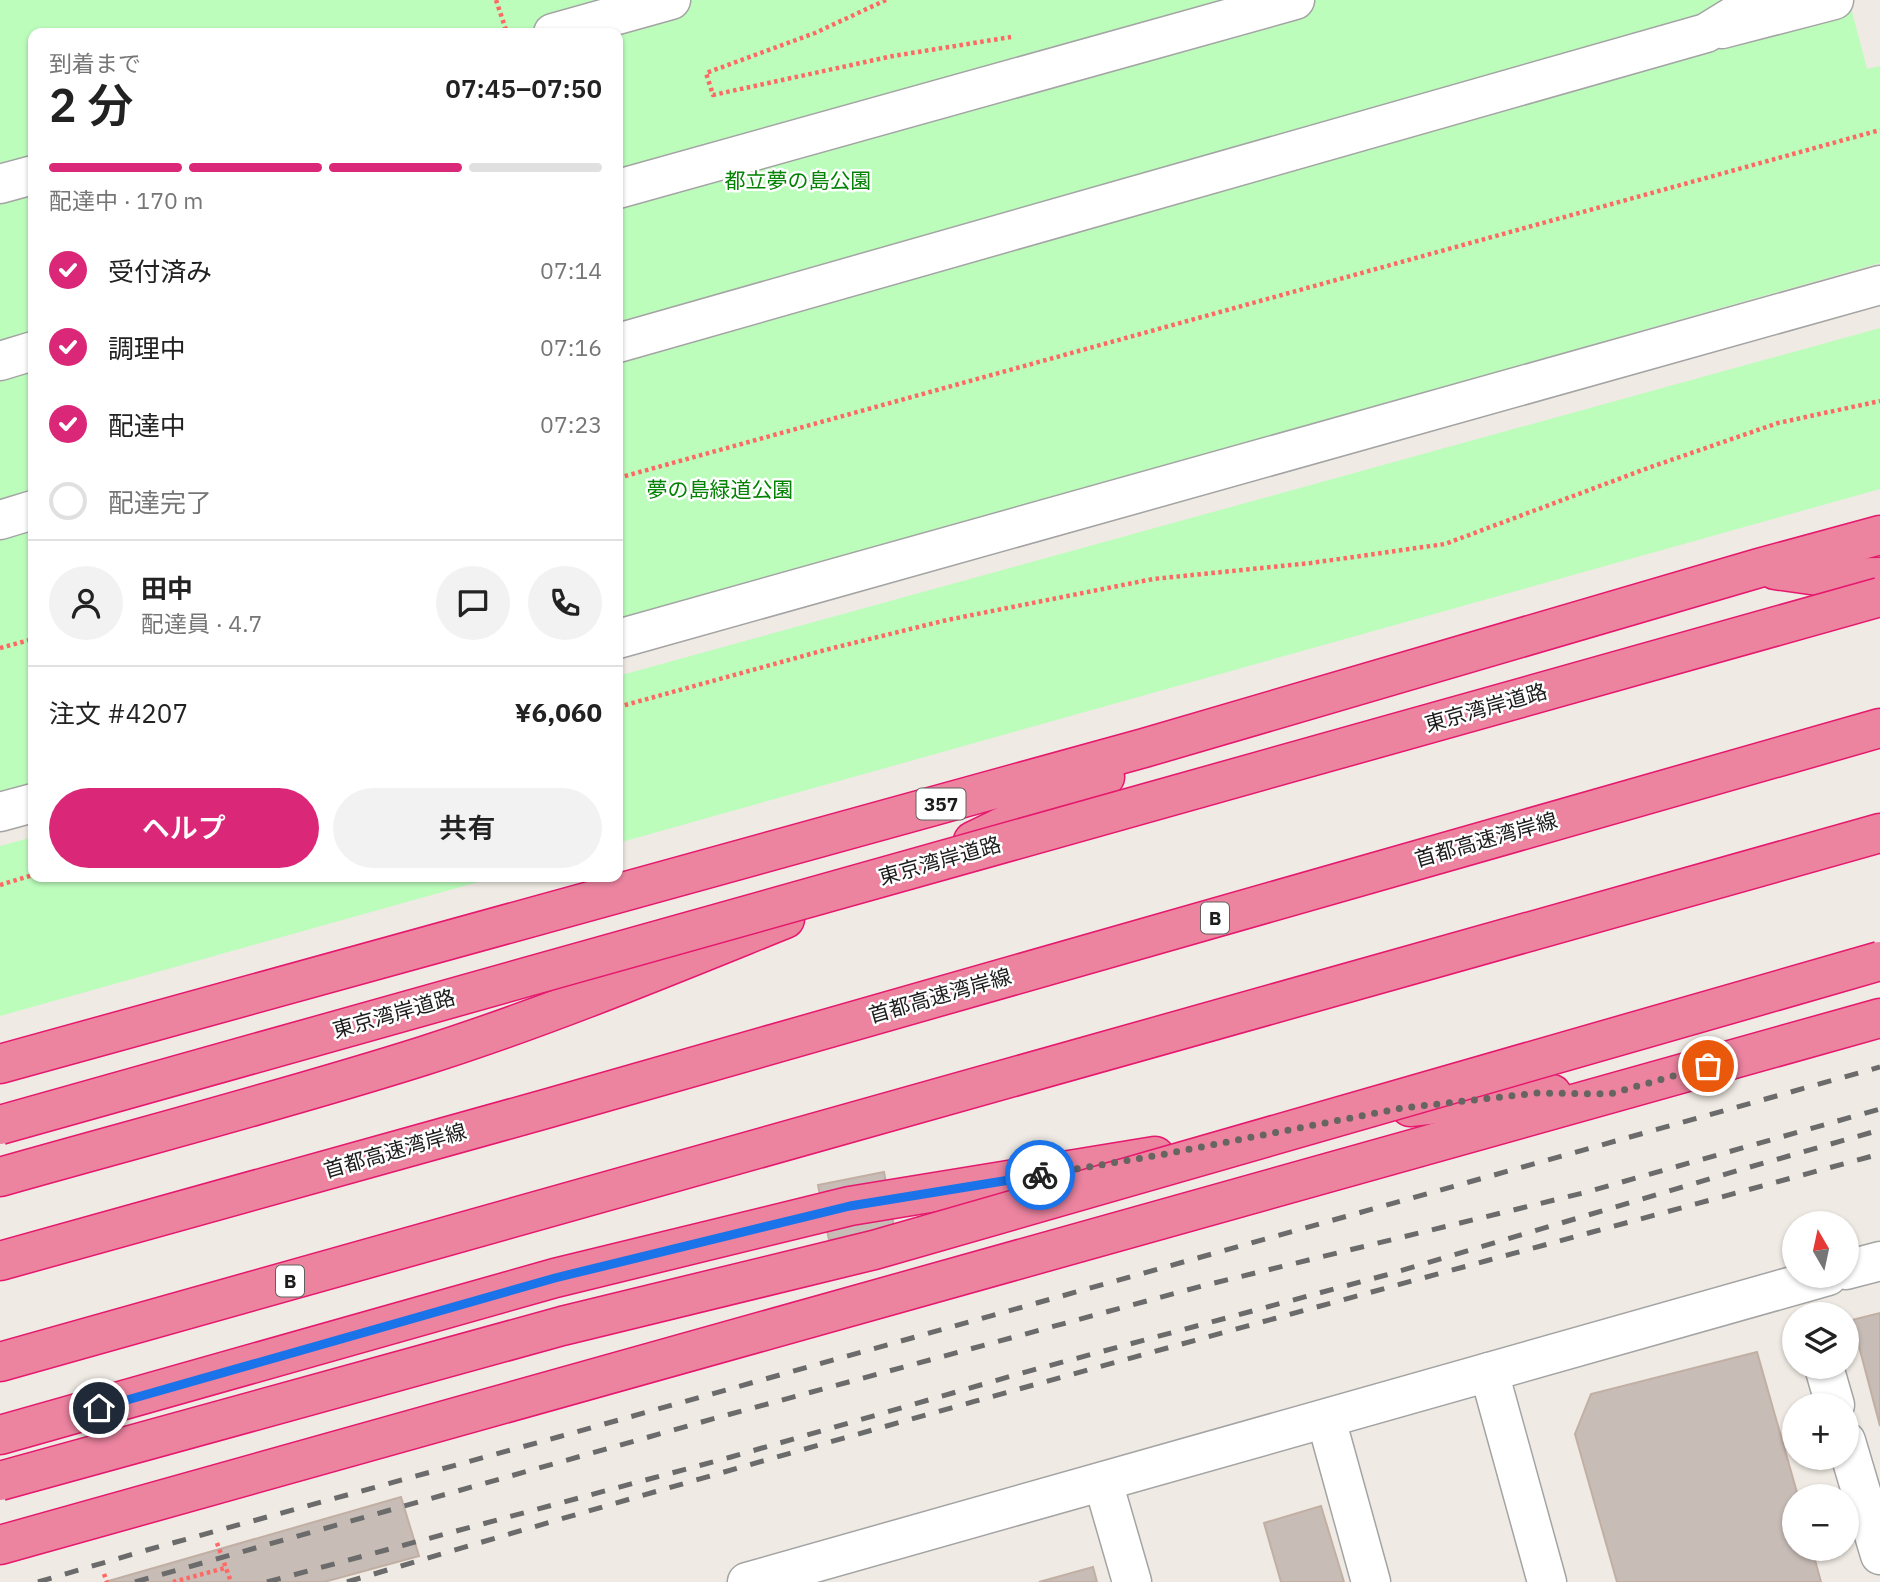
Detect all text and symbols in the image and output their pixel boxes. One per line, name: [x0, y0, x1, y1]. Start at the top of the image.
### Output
text: 到着まで: [49, 48, 141, 78]
text: 07:45–07:50: [445, 71, 602, 105]
text: 2 分: [49, 75, 133, 135]
park label: 都立夢の島公園: [725, 166, 872, 194]
text: 配達中 · 170 m: [49, 185, 203, 215]
icon: check: [49, 251, 87, 289]
text: 受付済み: [108, 254, 212, 288]
text: 07:14: [540, 255, 602, 285]
icon: check: [49, 328, 87, 366]
text: 調理中: [108, 331, 186, 365]
text: 07:16: [540, 332, 602, 362]
icon: check: [49, 405, 87, 443]
text: 配達中: [108, 408, 186, 442]
text: 07:23: [540, 409, 602, 439]
park label: 夢の島緑道公園: [647, 475, 794, 503]
text: 配達完了: [108, 485, 212, 519]
button: person: [49, 566, 123, 640]
button: chat: [436, 566, 510, 640]
button: phone: [528, 566, 602, 640]
text: 田中: [141, 571, 193, 605]
text: 配達員 · 4.7: [141, 608, 262, 638]
street label: 東京湾岸道路: [1421, 676, 1550, 738]
text: ¥6,060: [515, 695, 602, 729]
text: 注文 #4207: [49, 696, 188, 730]
button: ヘルプ: [49, 788, 319, 868]
button: 共有: [333, 788, 602, 868]
road number: 357: [916, 789, 965, 820]
street label: 首都高速湾岸線: [1411, 805, 1560, 873]
street label: 東京湾岸道路: [875, 829, 1004, 891]
road number: B: [1201, 902, 1229, 934]
street label: 首都高速湾岸線: [865, 961, 1014, 1029]
street label: 東京湾岸道路: [329, 982, 458, 1044]
pin: [1678, 1036, 1738, 1096]
icon: bag: [1689, 1047, 1727, 1085]
street label: 首都高速湾岸線: [320, 1116, 469, 1184]
courier: [1005, 1140, 1075, 1210]
icon: bike: [1021, 1156, 1059, 1194]
north arrow: [1782, 1211, 1858, 1288]
map controls: [1782, 1211, 1859, 1561]
road number: B: [276, 1266, 304, 1296]
button: layers: [1782, 1302, 1859, 1379]
pin: [69, 1378, 129, 1438]
icon: home: [80, 1389, 118, 1427]
button: +: [1782, 1393, 1859, 1470]
button: −: [1782, 1484, 1859, 1561]

